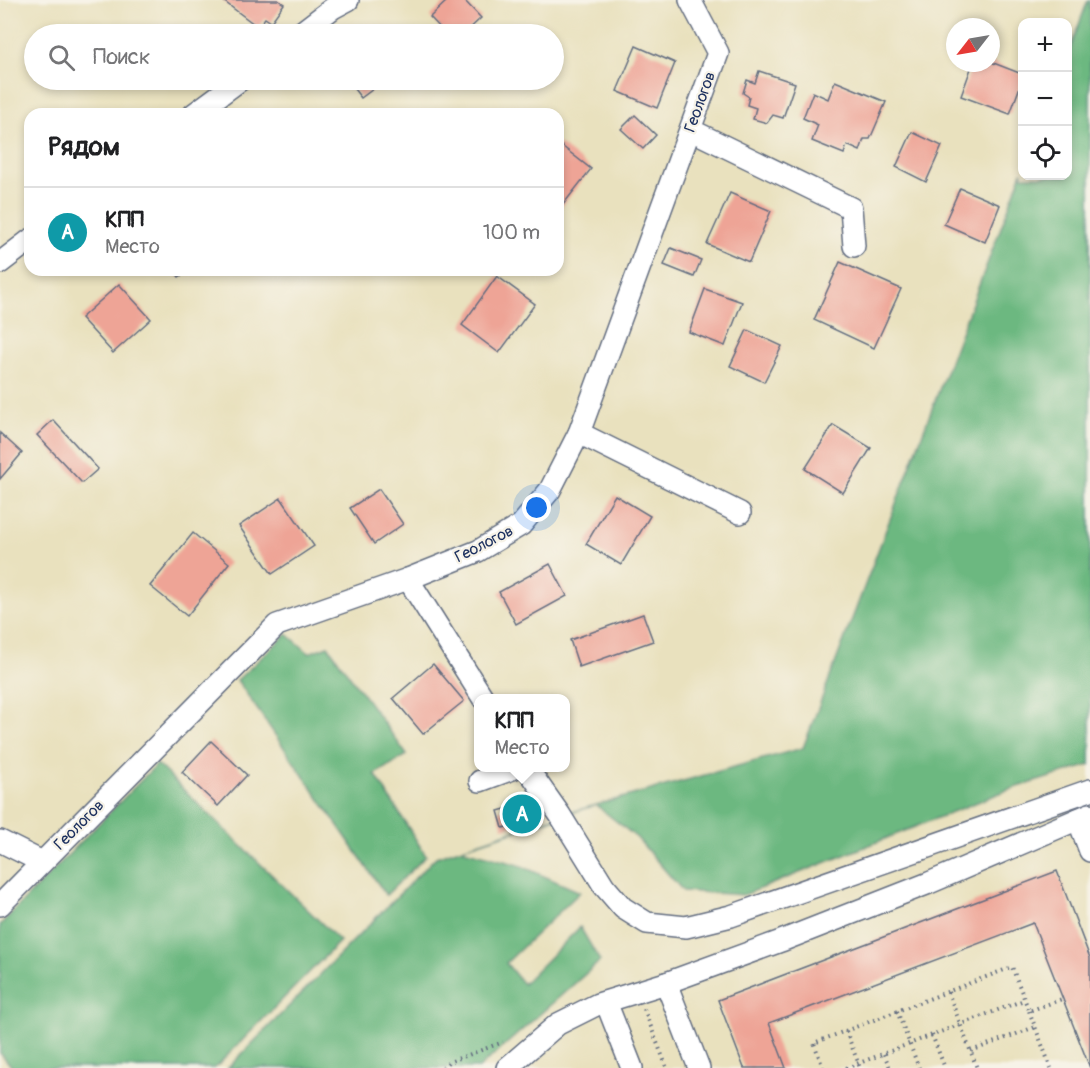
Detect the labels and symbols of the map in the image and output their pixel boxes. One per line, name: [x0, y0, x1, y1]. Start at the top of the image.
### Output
north arrow: [946, 18, 1000, 72]
street label: Геологов: [680, 69, 720, 135]
your location: [522, 493, 551, 522]
street label: Геологов: [451, 521, 517, 567]
pin: A: [502, 792, 542, 836]
street label: Геологов: [50, 796, 108, 854]

